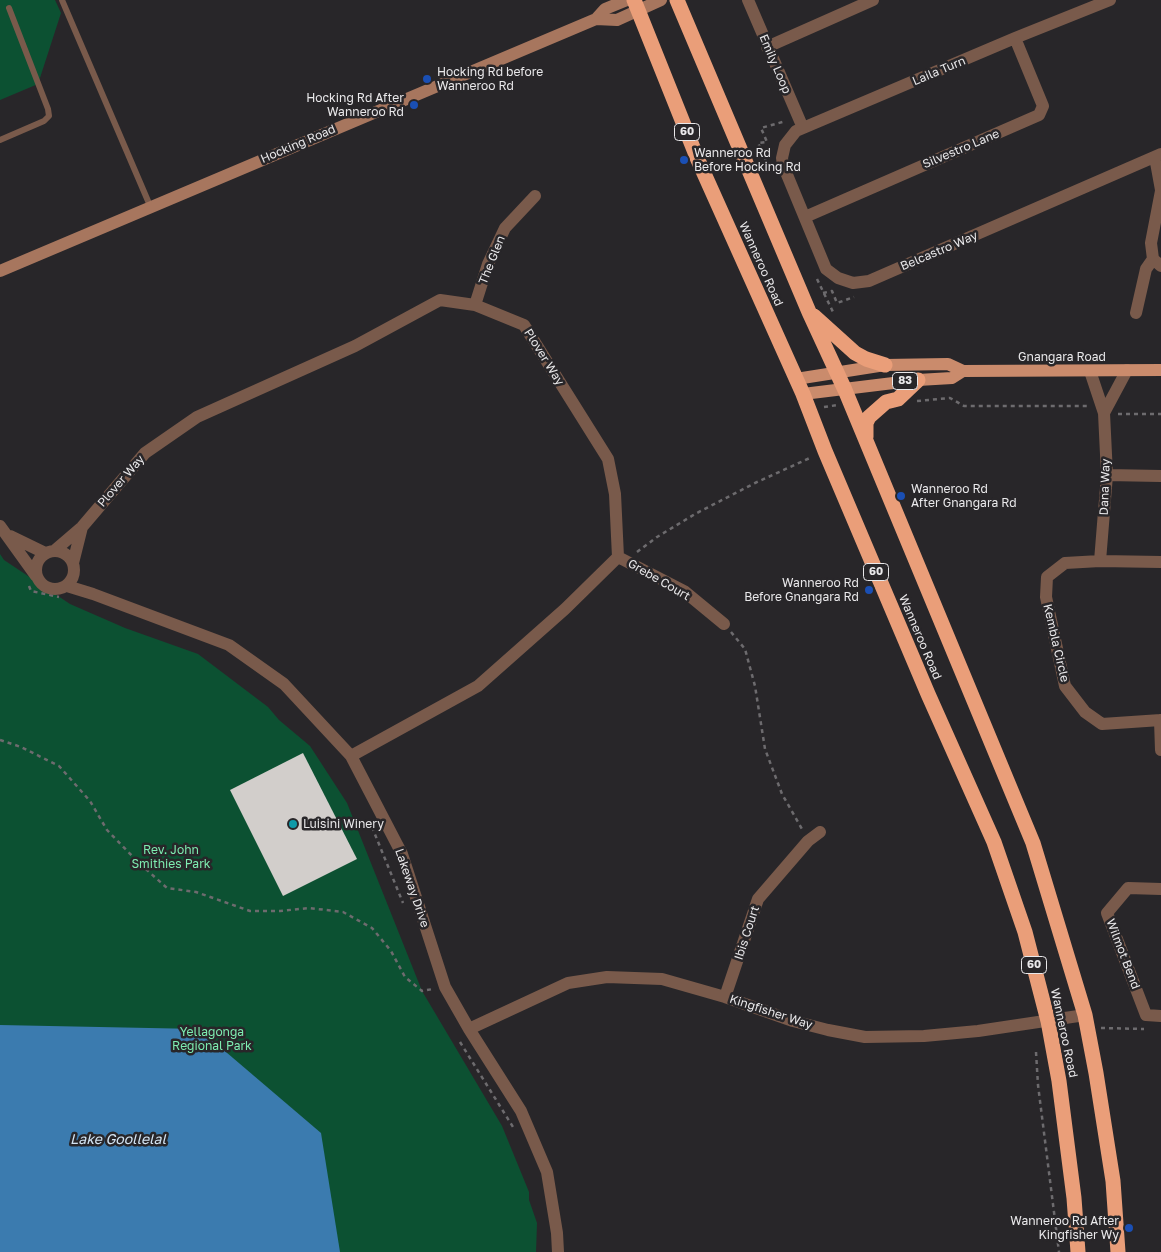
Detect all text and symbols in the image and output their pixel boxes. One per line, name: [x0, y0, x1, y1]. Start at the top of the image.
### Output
street label: Emily Loop: [756, 32, 794, 96]
street label: Laila Turn: [910, 53, 968, 89]
place label: Hocking Rd before Wanneroo Rd: [437, 65, 543, 93]
marker: Hocking Rd before Wanneroo Rd: [421, 73, 433, 85]
place label: Hocking Rd After Wanneroo Rd: [306, 91, 404, 119]
marker: Hocking Rd After Wanneroo Rd: [408, 99, 420, 111]
street label: Hocking Road: [258, 122, 338, 166]
road number: 60: [674, 124, 700, 140]
street label: Silvestro Lane: [920, 126, 1002, 172]
place label: Wanneroo Rd Before Hocking Rd: [694, 146, 801, 174]
marker: Wanneroo Rd Before Hocking Rd: [678, 154, 690, 166]
street label: Wanneroo Road: [736, 220, 786, 308]
street label: Belcastro Way: [898, 228, 980, 274]
street label: The Glen: [476, 234, 508, 286]
street label: Plover Way: [521, 326, 567, 388]
street label: Gnangara Road: [1018, 350, 1106, 364]
road number: 83: [892, 372, 918, 390]
street label: Plover Way: [95, 452, 147, 510]
street label: Dana Way: [1097, 458, 1113, 516]
place label: Wanneroo Rd After Gnangara Rd: [911, 482, 1017, 510]
marker: Wanneroo Rd After Gnangara Rd: [895, 490, 907, 502]
street label: Grebe Court: [625, 556, 693, 604]
road number: 60: [864, 564, 888, 580]
place label: Wanneroo Rd Before Gnangara Rd: [744, 576, 859, 604]
marker: Wanneroo Rd Before Gnangara Rd: [863, 584, 875, 596]
street label: Wanneroo Road: [896, 592, 944, 682]
street label: Kembla Circle: [1040, 603, 1072, 683]
place label: Luisini Winery: [303, 817, 384, 831]
marker: Luisini Winery: [287, 818, 299, 830]
park label: Rev. John Smithies Park: [131, 843, 211, 871]
street label: Lakeway Drive: [392, 847, 432, 929]
street label: Ibis Court: [731, 904, 763, 962]
street label: Wilmot Bend: [1103, 917, 1143, 991]
road number: 60: [1022, 956, 1046, 974]
street label: Wanneroo Road: [1048, 987, 1080, 1079]
street label: Kingfisher Way: [728, 992, 814, 1032]
park label: Yellagonga Regional Park: [172, 1025, 252, 1053]
water label: Lake Goollelal: [70, 1132, 166, 1148]
place label: Wanneroo Rd After Kingfisher Wy: [1010, 1214, 1119, 1242]
marker: Wanneroo Rd After Kingfisher Wy: [1123, 1222, 1135, 1234]

